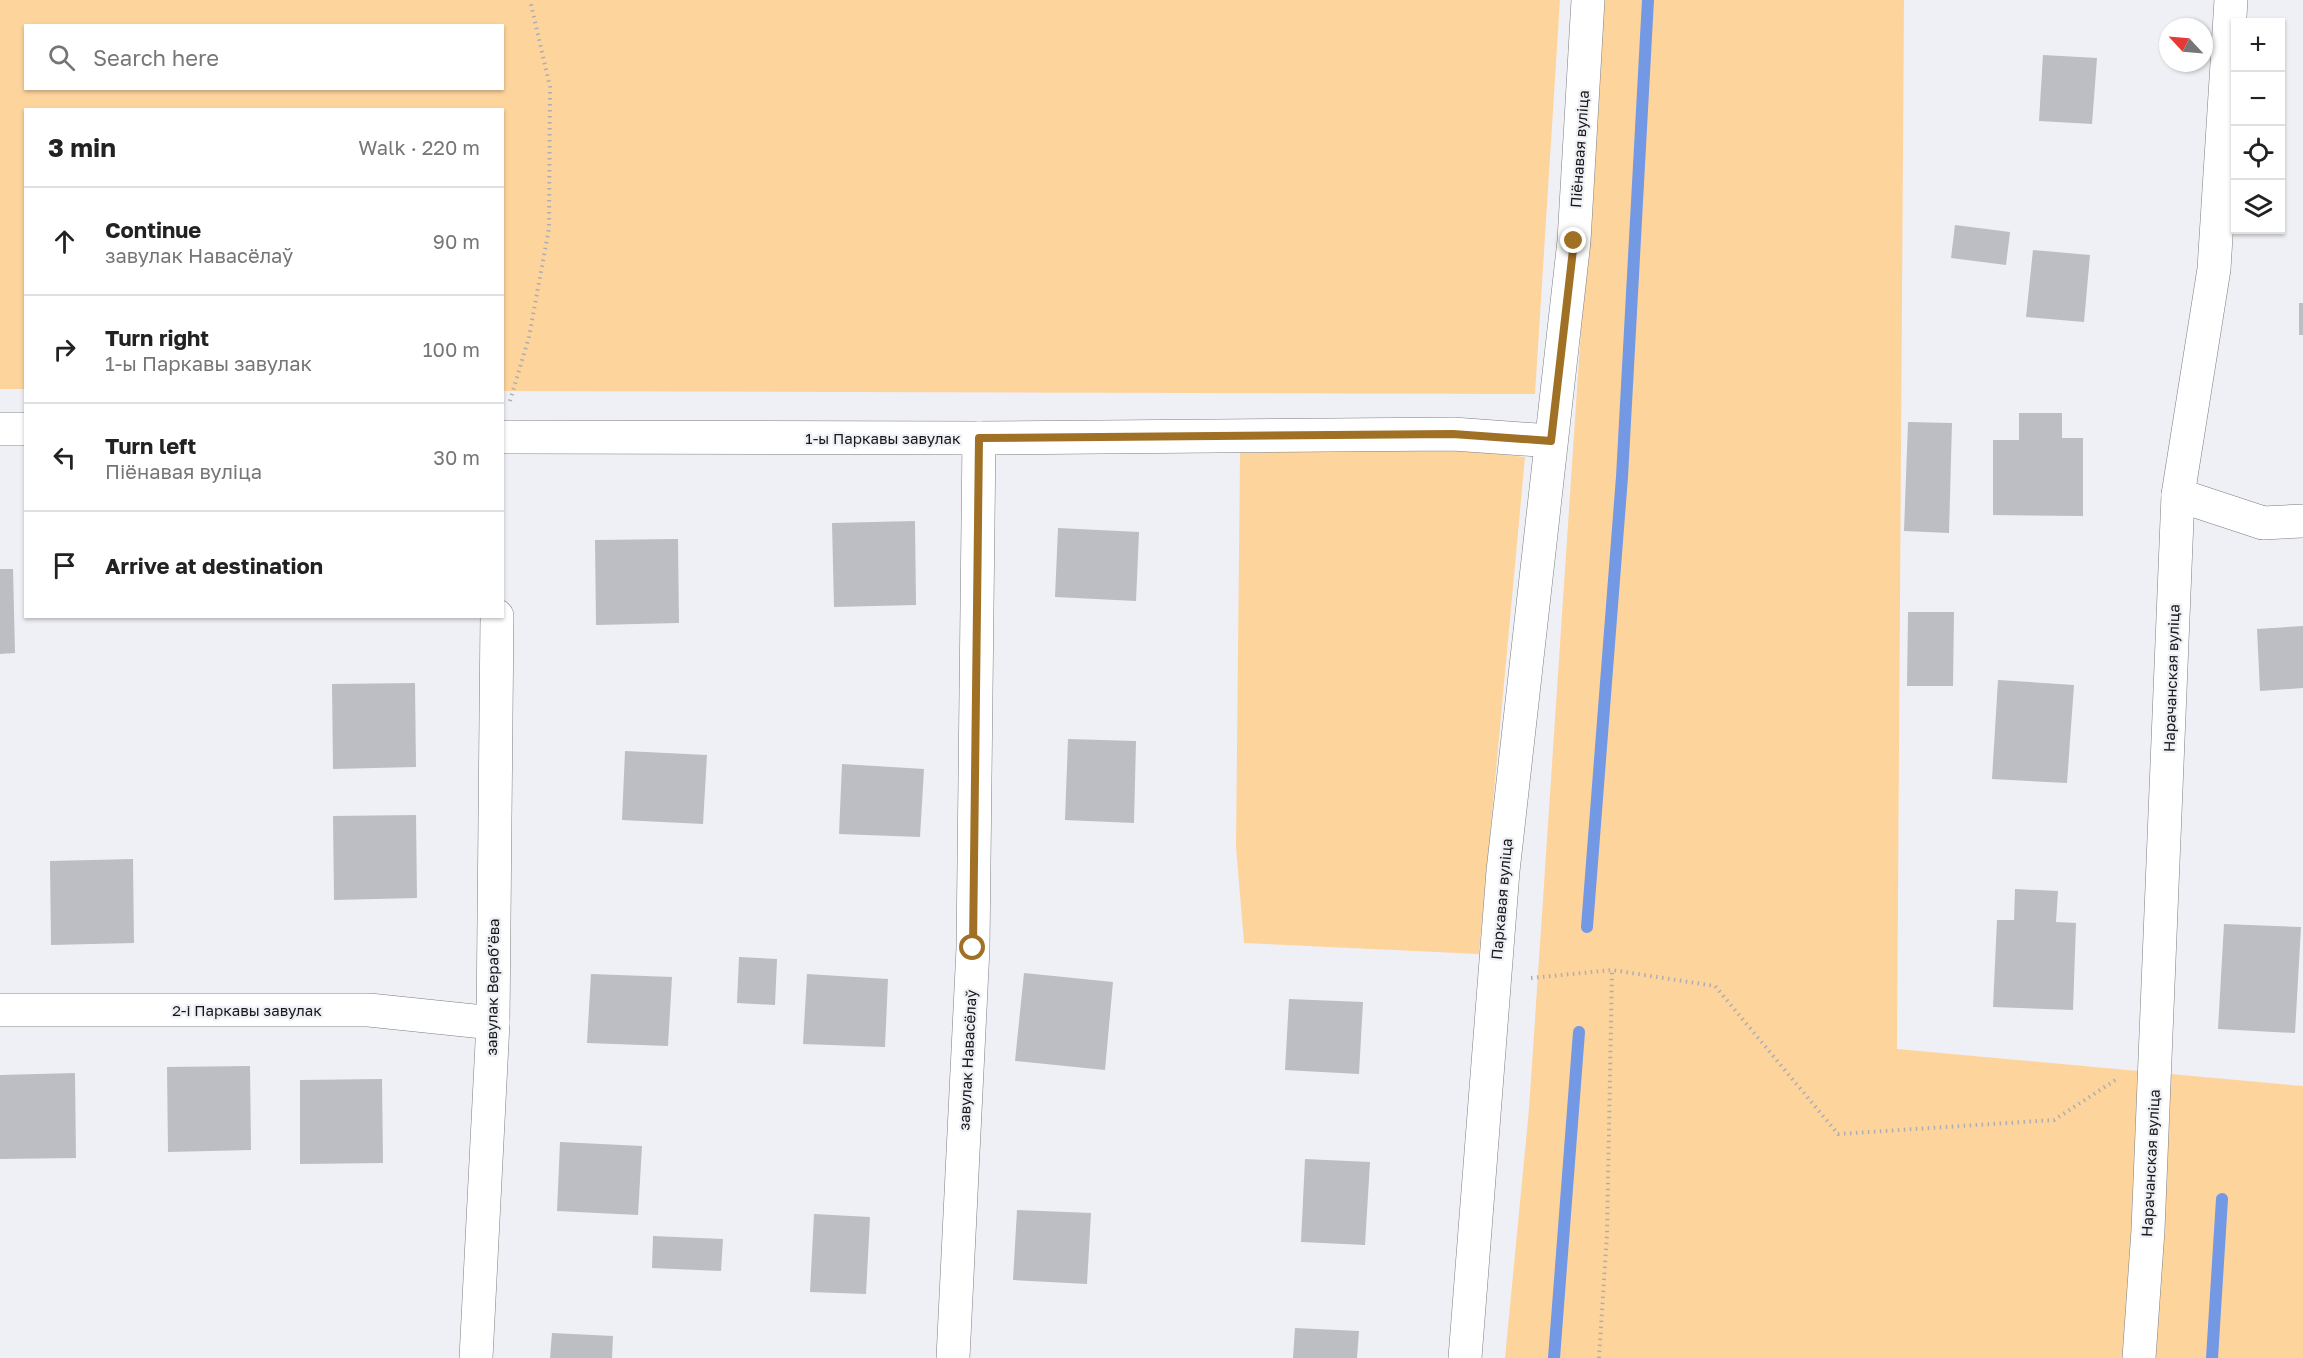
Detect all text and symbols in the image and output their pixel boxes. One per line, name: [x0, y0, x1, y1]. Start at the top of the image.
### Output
north arrow: [2159, 18, 2213, 72]
map controls: [2231, 18, 2285, 234]
button: +: [2231, 18, 2285, 72]
search box: [24, 24, 504, 90]
icon: search: [45, 41, 78, 74]
text: Search here: [93, 44, 219, 71]
button: −: [2231, 72, 2285, 126]
street label: Піёнавая вуліца: [1566, 90, 1592, 208]
button: locate: [2231, 126, 2285, 180]
text: 3 min: [48, 132, 116, 163]
text: Walk · 220 m: [358, 135, 480, 159]
button: layers: [2231, 180, 2285, 234]
text: Continue: [105, 216, 201, 243]
icon: ahead: [48, 225, 81, 258]
route end: [1560, 227, 1586, 253]
text: 90 m: [433, 229, 480, 253]
text: завулак Навасёлаў: [105, 243, 293, 267]
text: Turn right: [105, 324, 209, 351]
icon: right: [48, 333, 81, 366]
text: 100 m: [423, 337, 480, 361]
text: 1-ы Паркавы завулак: [105, 351, 312, 375]
street label: 1-ы Паркавы завулак: [805, 429, 961, 447]
text: Turn left: [105, 432, 196, 459]
icon: left: [48, 441, 81, 474]
text: 30 m: [433, 445, 480, 469]
text: Піёнавая вуліца: [105, 459, 262, 483]
icon: arrive: [48, 549, 81, 582]
text: Arrive at destination: [105, 552, 323, 579]
street label: Нарачанская вуліца: [2159, 604, 2183, 752]
street label: Паркавая вуліца: [1487, 837, 1515, 961]
street label: завулак Верабʼёва: [482, 918, 502, 1056]
route start: [959, 934, 985, 960]
street label: завулак Навасёлаў: [954, 988, 980, 1131]
street label: 2-і Паркавы завулак: [172, 1001, 322, 1019]
street label: Нарачанская вуліца: [2137, 1089, 2163, 1237]

